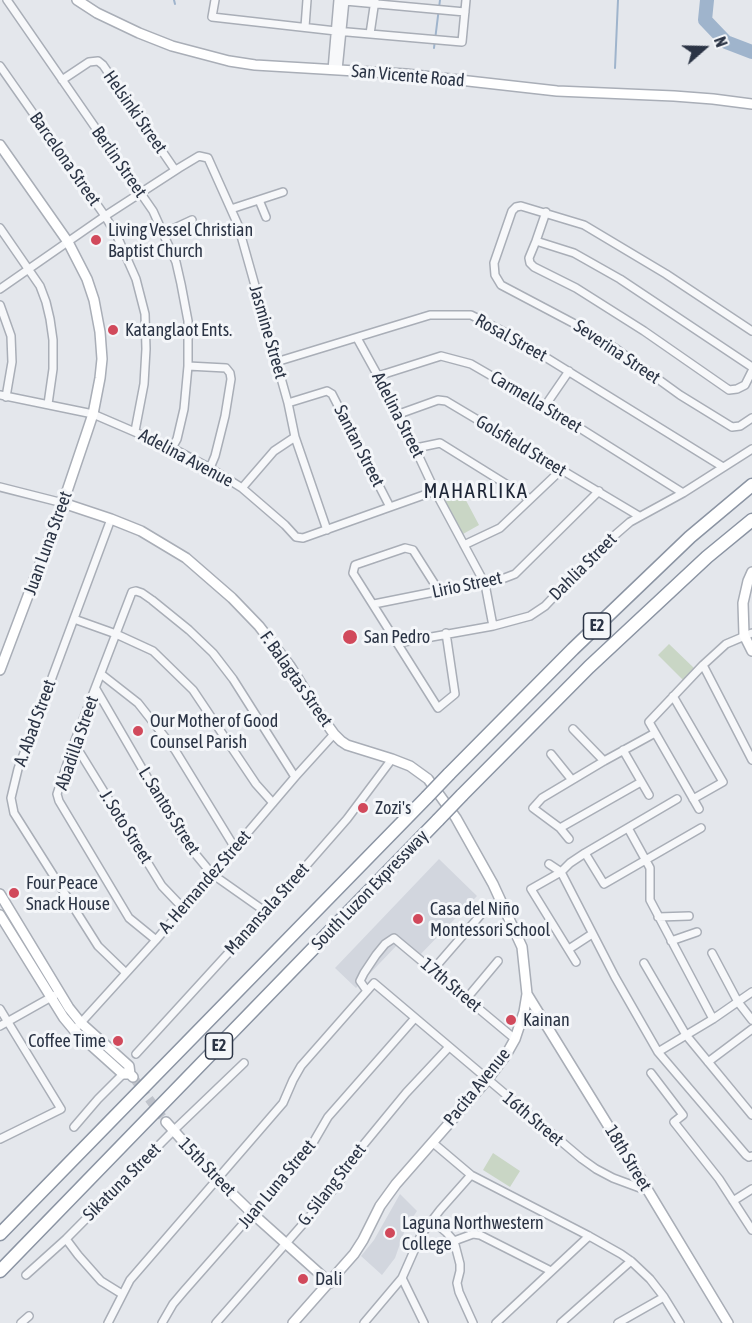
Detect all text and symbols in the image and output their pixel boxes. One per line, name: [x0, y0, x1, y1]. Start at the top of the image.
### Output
north arrow: [674, 18, 734, 78]
text: N: [711, 34, 731, 49]
street label: San Vicente Road: [350, 60, 466, 92]
street label: Helsinki Street: [99, 66, 171, 158]
street label: Barcelona Street: [25, 108, 105, 210]
street label: Berlin Street: [87, 122, 151, 202]
place label: Living Vessel Christian Baptist Church: [108, 219, 253, 262]
marker: Living Vessel Christian Baptist Church: [89, 233, 103, 247]
street label: Jasmine Street: [244, 283, 292, 381]
street label: Rosal Street: [471, 309, 551, 367]
street label: Severina Street: [570, 315, 664, 389]
place label: Katanglaot Ents.: [125, 319, 232, 341]
marker: Katanglaot Ents.: [106, 323, 120, 337]
street label: Carmella Street: [486, 366, 586, 438]
street label: Adelina Street: [367, 368, 429, 462]
street label: Santan Street: [329, 401, 389, 491]
street label: Golsfield Street: [472, 411, 570, 481]
street label: Adelina Avenue: [135, 424, 237, 492]
district label: MAHARLIKA: [424, 478, 528, 504]
street label: Juan Luna Street: [19, 488, 77, 598]
street label: Dahlia Street: [545, 529, 621, 605]
street label: Lirio Street: [430, 567, 504, 603]
road number: E2: [584, 613, 610, 639]
place label: San Pedro: [364, 626, 430, 648]
street label: F. Balagtas Street: [255, 627, 337, 731]
marker: San Pedro: [341, 628, 359, 646]
street label: A. Abad Street: [9, 677, 61, 769]
street label: Abadilla Street: [51, 693, 103, 793]
place label: Our Mother of Good Counsel Parish: [150, 710, 278, 752]
marker: Our Mother of Good Counsel Parish: [131, 724, 145, 738]
street label: L. Santos Street: [134, 763, 204, 859]
street label: J. Soto Street: [95, 786, 157, 868]
place label: Zozi's: [375, 797, 411, 819]
marker: Zozi's: [356, 801, 370, 815]
street label: South Luzon Expressway: [307, 825, 433, 955]
street label: A. Hernandez Street: [154, 826, 256, 938]
street label: Manansala Street: [220, 859, 314, 959]
place label: Four Peace Snack House: [26, 872, 110, 914]
marker: Four Peace Snack House: [7, 886, 21, 900]
place label: Casa del Niño Montessori School: [430, 898, 550, 940]
marker: Casa del Niño Montessori School: [411, 912, 425, 926]
street label: 17th Street: [416, 953, 486, 1017]
place label: Kainan: [523, 1009, 570, 1031]
marker: Kainan: [504, 1013, 518, 1027]
place label: Coffee Time: [28, 1030, 106, 1052]
road number: E2: [206, 1033, 232, 1059]
marker: Coffee Time: [111, 1034, 125, 1048]
street label: Pacita Avenue: [439, 1044, 515, 1130]
street label: 16th Street: [498, 1087, 568, 1151]
street label: 18th Street: [600, 1121, 656, 1195]
street label: 15th Street: [174, 1133, 240, 1201]
street label: Juan Luna Street: [234, 1135, 320, 1233]
street label: Sikatuna Street: [79, 1139, 165, 1225]
street label: G. Silang Street: [293, 1140, 371, 1230]
place label: Laguna Northwestern College: [402, 1212, 544, 1254]
marker: Laguna Northwestern College: [383, 1226, 397, 1240]
place label: Dali: [315, 1268, 342, 1290]
marker: Dali: [296, 1272, 310, 1286]

